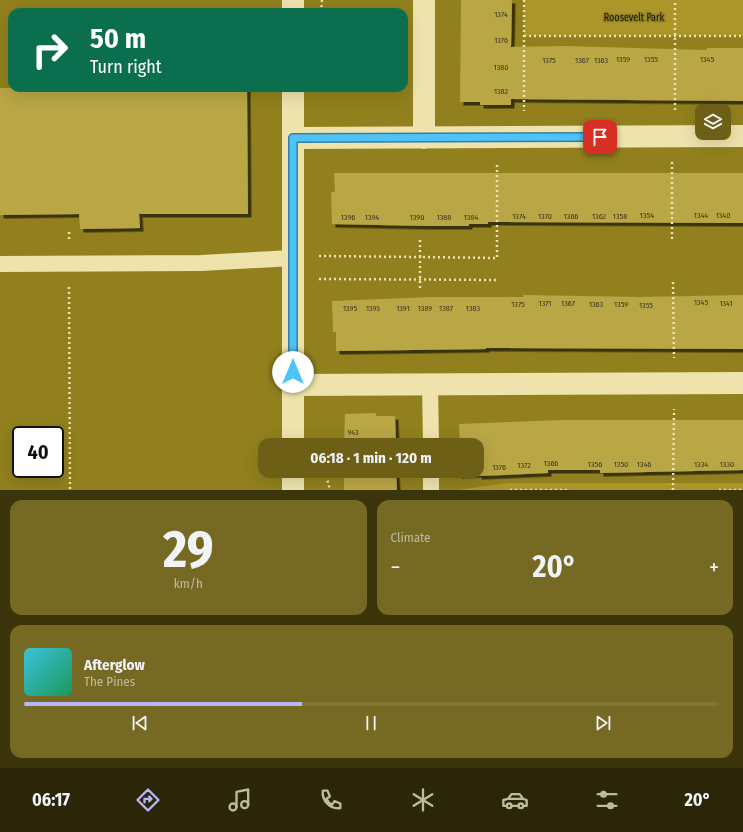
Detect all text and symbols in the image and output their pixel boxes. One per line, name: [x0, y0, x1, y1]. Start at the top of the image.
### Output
house number: 1374: [494, 10, 508, 19]
park label: Roosevelt Park: [604, 12, 665, 24]
text: 50 m: [90, 22, 146, 55]
icon: right: [24, 24, 76, 76]
house number: 1376: [494, 36, 508, 45]
house number: 1359: [616, 55, 630, 64]
house number: 1355: [644, 55, 658, 64]
house number: 1345: [700, 55, 714, 64]
text: Turn right: [90, 56, 162, 78]
house number: 1375: [542, 56, 556, 65]
house number: 1367: [575, 56, 590, 65]
house number: 1363: [594, 56, 609, 65]
house number: 1380: [494, 63, 508, 72]
house number: 1382: [494, 87, 509, 96]
map controls: [695, 104, 731, 140]
button: layers: [695, 104, 731, 140]
pin: [583, 120, 617, 154]
icon: arrive: [589, 126, 611, 148]
house number: 1354: [640, 211, 654, 220]
house number: 1344: [694, 211, 708, 220]
house number: 1340: [716, 211, 730, 220]
house number: 1374: [512, 212, 526, 221]
house number: 1370: [538, 212, 552, 221]
house number: 1366: [564, 212, 578, 221]
house number: 1362: [592, 212, 607, 221]
house number: 1358: [613, 212, 627, 221]
house number: 1396: [341, 213, 355, 222]
house number: 1394: [365, 213, 379, 222]
house number: 1390: [410, 213, 424, 222]
house number: 1388: [437, 213, 451, 222]
house number: 1384: [464, 213, 478, 222]
house number: 1345: [694, 298, 708, 307]
house number: 1371: [539, 299, 551, 308]
house number: 1367: [561, 299, 576, 308]
house number: 1341: [719, 299, 733, 308]
house number: 1375: [511, 300, 525, 309]
house number: 1363: [589, 300, 604, 309]
house number: 1359: [614, 300, 628, 309]
house number: 1355: [639, 301, 653, 310]
house number: 1395: [343, 304, 357, 313]
house number: 1393: [366, 304, 380, 313]
house number: 1391: [396, 304, 410, 313]
house number: 1389: [418, 304, 432, 313]
house number: 1387: [439, 304, 454, 313]
house number: 1383: [466, 304, 481, 313]
position arrow: [272, 351, 314, 393]
speed limit sign: 40: [12, 426, 64, 478]
house number: 943: [347, 428, 359, 437]
text: 06:18 · 1 min · 120 m: [310, 449, 432, 467]
house number: 1366: [544, 459, 558, 468]
house number: 1356: [588, 460, 602, 469]
house number: 1350: [614, 460, 628, 469]
house number: 1346: [637, 460, 651, 469]
house number: 1334: [694, 460, 708, 469]
house number: 1330: [720, 460, 734, 469]
house number: 1372: [517, 461, 531, 470]
house number: 1376: [492, 463, 506, 472]
text: 29: [163, 518, 214, 581]
text: Climate: [391, 530, 431, 545]
text: 20°: [533, 549, 577, 585]
text: −: [391, 554, 400, 581]
text: +: [709, 554, 719, 581]
text: km/h: [174, 576, 203, 591]
text: Afterglow: [84, 656, 145, 674]
text: The Pines: [84, 674, 135, 689]
icon: previous: [129, 712, 151, 734]
icon: pause: [360, 712, 382, 734]
icon: next: [592, 712, 614, 734]
icon: directions: [134, 786, 162, 814]
icon: music: [226, 786, 254, 814]
icon: phone: [317, 786, 345, 814]
icon: climate: [409, 786, 437, 814]
icon: car: [501, 786, 529, 814]
icon: filters: [593, 786, 621, 814]
text: 06:17: [32, 789, 70, 811]
text: 20°: [684, 789, 711, 811]

